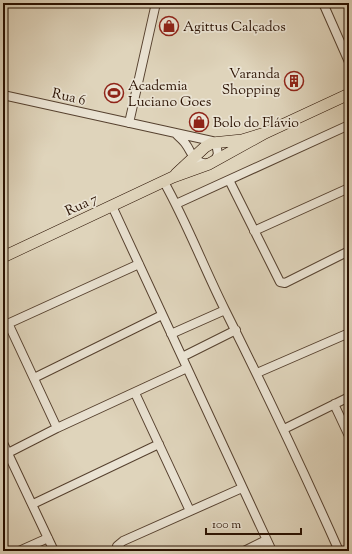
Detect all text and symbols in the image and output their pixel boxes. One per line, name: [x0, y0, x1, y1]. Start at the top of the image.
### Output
shop icon: Agittus Calçados: [158, 15, 180, 37]
place label: Agittus Calçados: [183, 18, 286, 38]
place label: Varanda Shopping: [222, 65, 281, 101]
building icon: Varanda Shopping: [283, 70, 305, 92]
place label: Academia Luciano Goes: [128, 77, 211, 113]
sports icon: Academia Luciano Goes: [103, 82, 125, 104]
street label: Rua 6: [50, 84, 87, 112]
shop icon: Bolo do Flávio: [188, 111, 210, 133]
place label: Bolo do Flávio: [213, 114, 299, 134]
street label: Rua 7: [62, 190, 102, 222]
scale bar: [206, 510, 301, 536]
text: 100 m: [212, 516, 241, 534]

